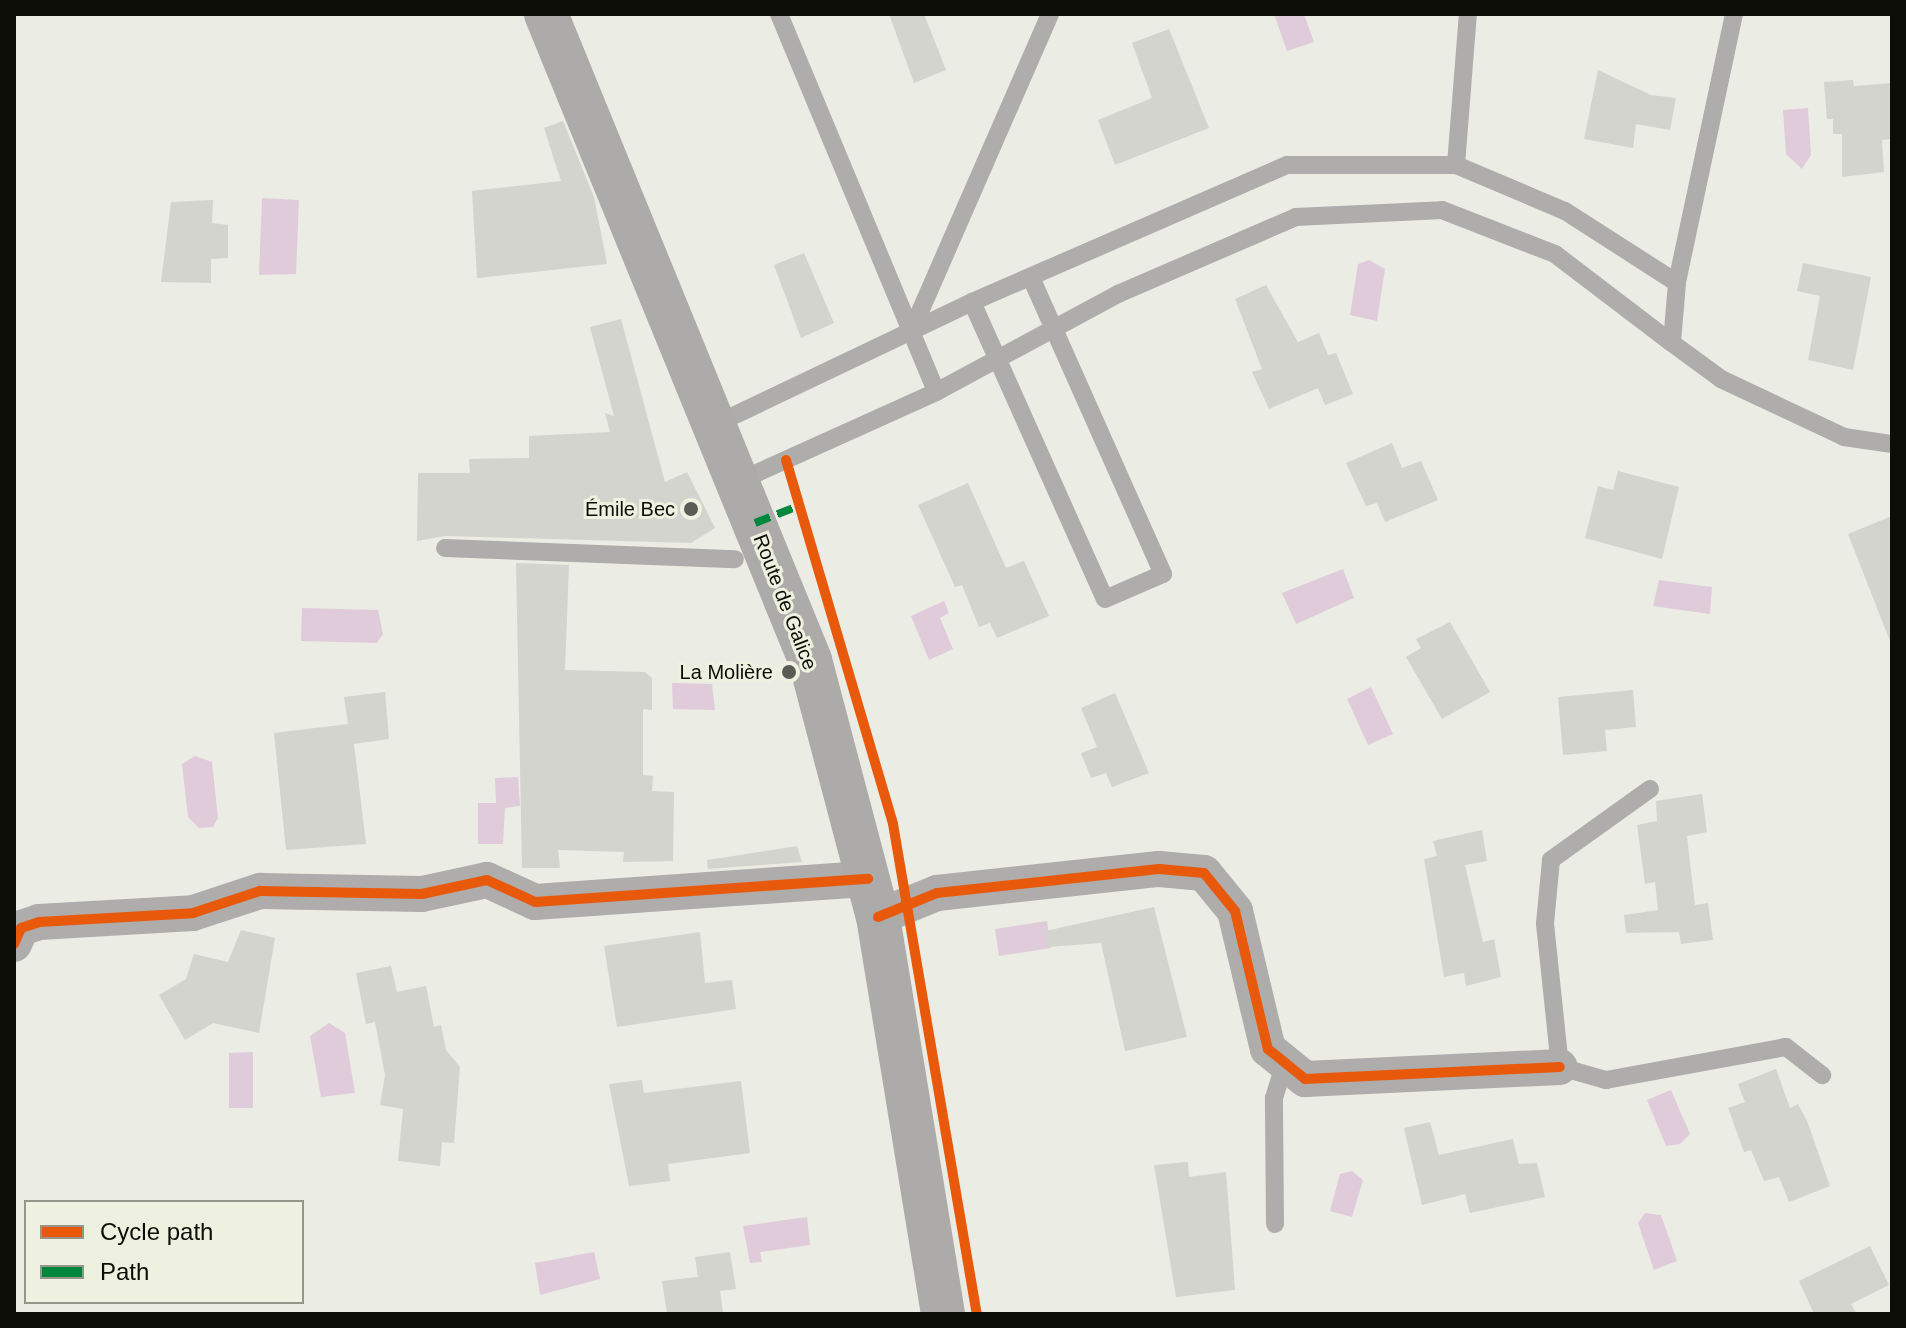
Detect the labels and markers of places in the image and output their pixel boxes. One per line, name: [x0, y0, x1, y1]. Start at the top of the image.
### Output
place label: Émile Bec: [585, 497, 675, 521]
marker: Émile Bec: [682, 500, 700, 518]
place label: La Molière: [680, 660, 773, 684]
marker: La Molière: [780, 663, 798, 681]

